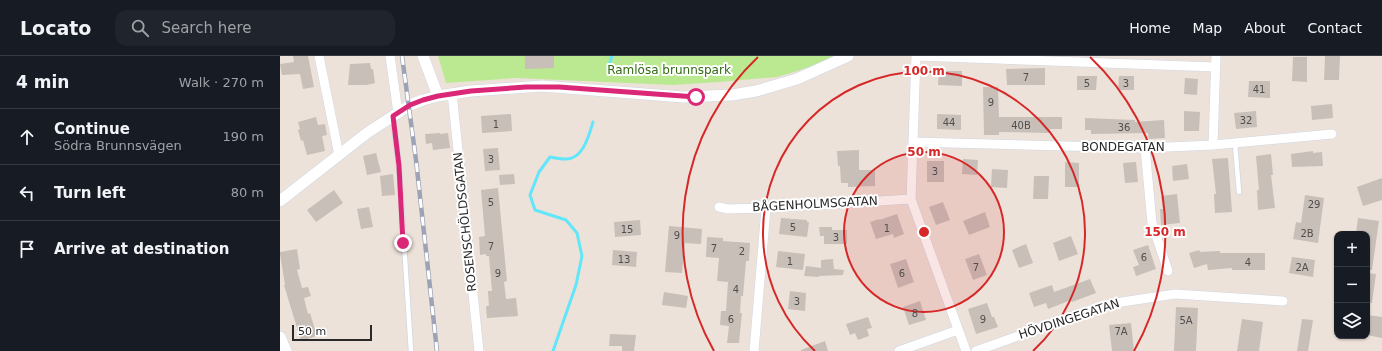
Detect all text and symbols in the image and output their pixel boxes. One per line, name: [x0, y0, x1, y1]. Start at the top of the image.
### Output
search box: [115, 10, 395, 46]
text: Locato: [20, 17, 91, 39]
icon: search: [129, 17, 151, 39]
text: Search here: [161, 19, 252, 37]
text: Home: [1129, 20, 1171, 36]
text: Map: [1193, 20, 1222, 36]
text: About: [1244, 20, 1286, 36]
text: Contact: [1308, 20, 1362, 36]
park label: Ramlösa brunnspark: [607, 63, 731, 77]
text: 100 m: [903, 64, 945, 78]
text: 4 min: [16, 72, 69, 92]
house number: 7: [1023, 72, 1029, 83]
text: Walk · 270 m: [179, 75, 264, 90]
house number: 5: [1084, 78, 1090, 89]
house number: 3: [1123, 78, 1129, 89]
house number: 41: [1253, 84, 1265, 95]
route start: [687, 88, 705, 106]
house number: 9: [988, 97, 994, 108]
house number: 32: [1240, 115, 1252, 126]
house number: 44: [943, 117, 955, 128]
house number: 1: [493, 119, 499, 130]
text: Continue: [54, 120, 130, 138]
house number: 40B: [1011, 120, 1031, 131]
house number: 36: [1118, 122, 1130, 133]
icon: ahead: [16, 126, 38, 148]
text: 190 m: [222, 129, 264, 144]
text: Södra Brunnsvägen: [54, 138, 182, 153]
street label: BONDEGATAN: [1081, 140, 1165, 154]
text: 50 m: [907, 145, 941, 159]
street label: ROSENSCHÖLDSGATAN: [449, 152, 479, 293]
house number: 3: [488, 154, 494, 165]
house number: 3: [932, 166, 938, 177]
icon: left: [16, 182, 38, 204]
text: Turn left: [54, 184, 126, 202]
text: 80 m: [231, 185, 264, 200]
street label: BÅGENHOLMSGATAN: [752, 193, 878, 214]
house number: 5: [488, 197, 494, 208]
house number: 29: [1308, 199, 1320, 210]
house number: 5: [790, 222, 796, 233]
house number: 1: [884, 223, 890, 234]
house number: 15: [621, 224, 633, 235]
centre of rings: [917, 225, 931, 239]
text: 150 m: [1144, 225, 1186, 239]
house number: 2B: [1300, 228, 1314, 239]
house number: 9: [674, 230, 680, 241]
map controls: [1334, 231, 1370, 339]
button: +: [1334, 231, 1370, 267]
house number: 3: [833, 232, 839, 243]
route end: [394, 234, 412, 252]
icon: arrive: [16, 238, 38, 260]
text: Arrive at destination: [54, 240, 229, 258]
house number: 7: [488, 241, 494, 252]
house number: 7: [711, 243, 717, 254]
house number: 2: [739, 246, 745, 257]
house number: 6: [1141, 252, 1147, 263]
house number: 13: [618, 254, 630, 265]
house number: 1: [787, 256, 793, 267]
house number: 4: [1245, 257, 1251, 268]
house number: 7: [973, 262, 979, 273]
house number: 2A: [1295, 262, 1309, 273]
button: −: [1334, 267, 1370, 303]
house number: 9: [495, 268, 501, 279]
house number: 6: [899, 268, 905, 279]
house number: 4: [733, 284, 739, 295]
street label: HÖVDINGEGATAN: [1016, 294, 1121, 342]
house number: 3: [794, 296, 800, 307]
button: layers: [1334, 303, 1370, 339]
house number: 8: [912, 308, 918, 319]
house number: 6: [728, 314, 734, 325]
house number: 9: [980, 314, 986, 325]
house number: 5A: [1179, 315, 1193, 326]
scale bar: [292, 323, 372, 342]
text: 50 m: [298, 325, 326, 338]
house number: 7A: [1114, 326, 1128, 337]

